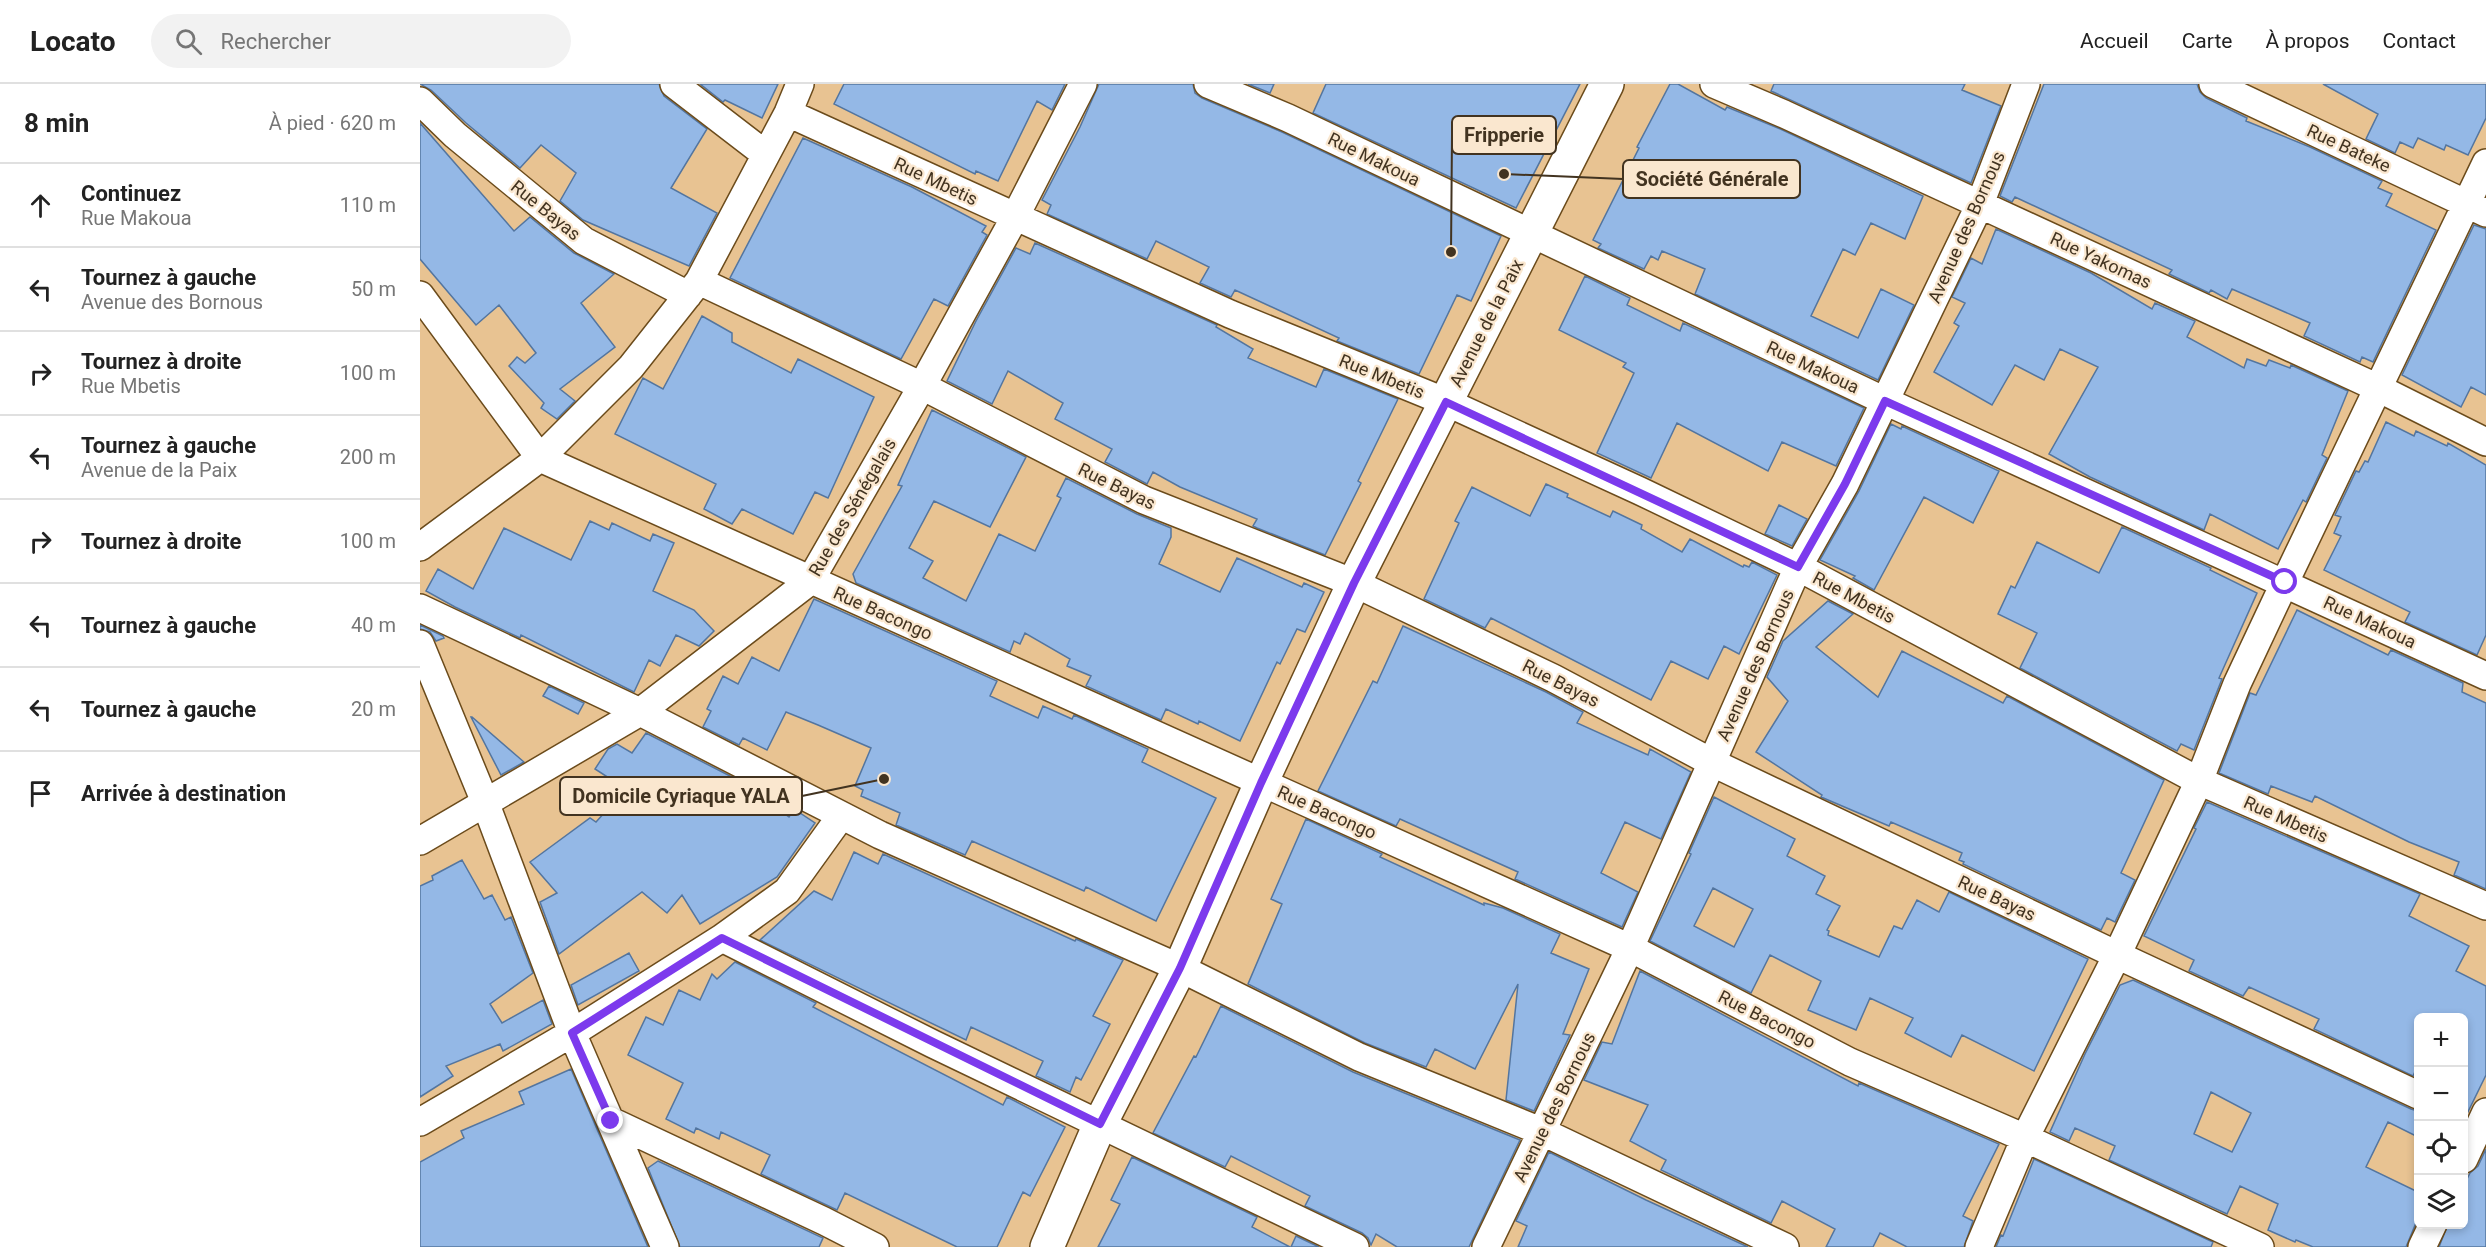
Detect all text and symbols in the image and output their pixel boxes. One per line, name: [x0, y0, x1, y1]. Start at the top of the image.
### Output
search box: [151, 14, 571, 68]
text: Locato: [30, 25, 115, 58]
icon: search: [172, 25, 205, 58]
text: Rechercher: [220, 29, 331, 54]
text: Accueil: [2080, 29, 2149, 53]
text: Carte: [2182, 29, 2232, 53]
text: À propos: [2265, 29, 2350, 53]
text: Contact: [2383, 29, 2456, 53]
text: 8 min: [24, 108, 89, 138]
text: À pied · 620 m: [269, 111, 396, 135]
callout: Fripperie: [1452, 116, 1556, 154]
street label: Rue Bateke: [2304, 119, 2394, 177]
text: Fripperie: [1464, 123, 1544, 147]
street label: Rue Makoua: [1325, 128, 1423, 190]
street label: Avenue des Bornous: [1923, 148, 2009, 306]
street label: Rue Mbetis: [891, 152, 981, 210]
callout: Société Générale: [1623, 160, 1800, 198]
text: Société Générale: [1636, 167, 1789, 191]
street label: Rue Bayas: [507, 176, 585, 244]
text: Continuez: [81, 181, 181, 206]
icon: ahead: [24, 189, 57, 222]
text: 110 m: [340, 193, 396, 217]
text: Rue Makoua: [81, 206, 192, 230]
street label: Rue Yakomas: [2047, 227, 2155, 293]
street label: Avenue de la Paix: [1445, 256, 1527, 390]
text: Tournez à gauche: [81, 265, 256, 290]
icon: left: [24, 273, 57, 306]
text: 50 m: [351, 277, 396, 301]
text: Avenue des Bornous: [81, 290, 263, 314]
street label: Rue Makoua: [1763, 336, 1863, 398]
text: Tournez à droite: [81, 349, 241, 374]
street label: Rue Mbetis: [1336, 349, 1428, 403]
icon: right: [24, 357, 57, 390]
text: 100 m: [340, 361, 396, 385]
text: Rue Mbetis: [81, 374, 181, 398]
text: Tournez à gauche: [81, 433, 256, 458]
street label: Rue des Sénégalais: [804, 434, 900, 580]
icon: left: [24, 441, 57, 474]
text: 200 m: [340, 445, 396, 469]
text: Avenue de la Paix: [81, 458, 237, 482]
street label: Rue Bayas: [1075, 458, 1159, 514]
icon: right: [24, 525, 57, 558]
text: Tournez à droite: [81, 529, 241, 554]
text: 100 m: [340, 529, 396, 553]
street label: Rue Mbetis: [1809, 567, 1899, 627]
route start: [2271, 568, 2297, 594]
street label: Rue Bacongo: [830, 582, 936, 644]
street label: Avenue des Bornous: [1712, 586, 1798, 744]
street label: Rue Makoua: [2320, 591, 2420, 653]
icon: left: [24, 609, 57, 642]
text: Tournez à gauche: [81, 613, 256, 638]
text: 40 m: [351, 613, 396, 637]
street label: Rue Bayas: [1519, 655, 1603, 711]
icon: left: [24, 693, 57, 726]
text: Tournez à gauche: [81, 697, 256, 722]
text: 20 m: [351, 697, 396, 721]
icon: arrive: [24, 777, 57, 810]
callout: Domicile Cyriaque YALA: [560, 777, 802, 815]
text: Arrivée à destination: [81, 781, 286, 806]
street label: Rue Bacongo: [1274, 781, 1380, 843]
text: Domicile Cyriaque YALA: [572, 784, 790, 808]
street label: Rue Mbetis: [2241, 791, 2331, 847]
street label: Rue Bayas: [1955, 871, 2039, 925]
street label: Rue Bacongo: [1715, 986, 1819, 1052]
map controls: [2414, 1013, 2468, 1229]
button: +: [2414, 1013, 2468, 1067]
street label: Avenue des Bornous: [1509, 1029, 1599, 1185]
button: −: [2414, 1067, 2468, 1121]
route end: [597, 1107, 623, 1133]
button: locate: [2414, 1121, 2468, 1175]
button: layers: [2414, 1175, 2468, 1229]

